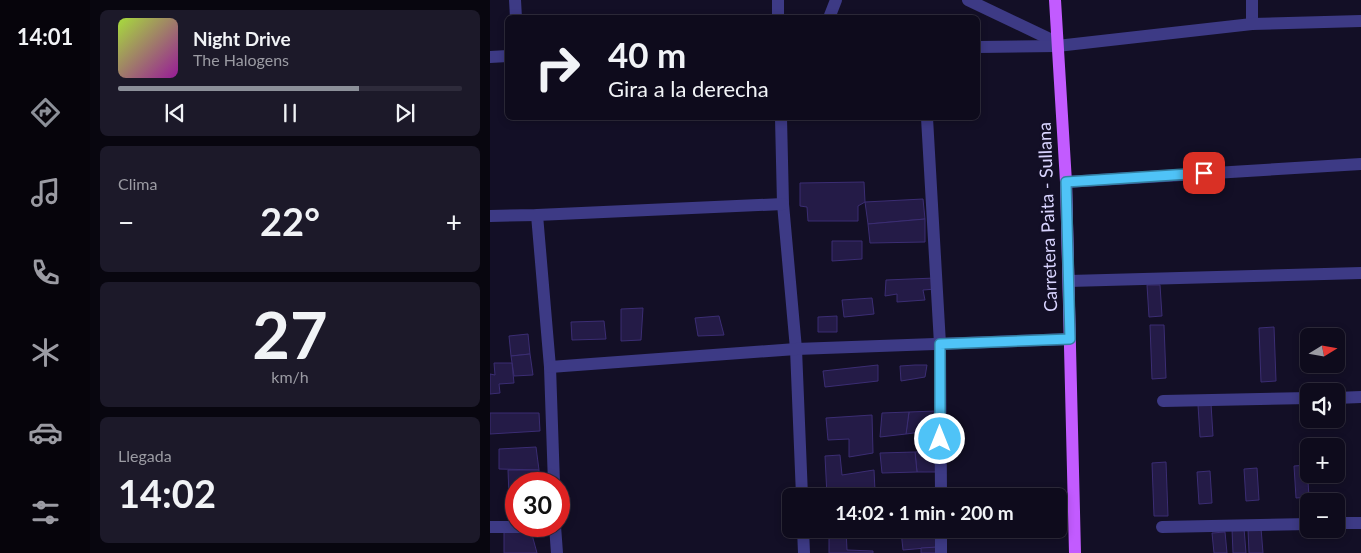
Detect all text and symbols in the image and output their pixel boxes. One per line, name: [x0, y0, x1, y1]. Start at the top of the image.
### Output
text: 14:01: [17, 23, 73, 50]
text: Night Drive: [193, 27, 291, 50]
text: 40 m: [608, 33, 686, 75]
icon: right: [525, 35, 590, 100]
text: The Halogens: [193, 50, 289, 69]
text: Gira a la derecha: [608, 75, 769, 102]
icon: directions: [28, 95, 63, 130]
icon: previous: [161, 99, 189, 127]
icon: pause: [276, 99, 304, 127]
icon: next: [391, 99, 419, 127]
street label: Carretera Paita - Sullana: [1033, 122, 1061, 312]
pin: [1183, 152, 1225, 194]
icon: arrive: [1190, 159, 1218, 187]
text: Clima: [118, 174, 157, 193]
icon: music: [28, 175, 63, 210]
text: 22°: [260, 198, 320, 244]
text: −: [118, 205, 134, 239]
text: +: [446, 205, 462, 239]
icon: phone: [28, 255, 63, 290]
text: 27: [252, 295, 328, 373]
north arrow: [1300, 328, 1345, 372]
map controls: [1300, 328, 1345, 538]
icon: climate: [28, 335, 63, 370]
text: km/h: [271, 367, 309, 386]
button: sound: [1300, 383, 1345, 428]
position arrow: [913, 412, 965, 464]
icon: car: [28, 415, 63, 450]
button: +: [1300, 438, 1345, 483]
text: Llegada: [118, 446, 172, 465]
text: 14:02: [118, 470, 216, 516]
speed limit sign: 30: [505, 472, 570, 537]
button: −: [1300, 493, 1345, 538]
icon: filters: [28, 495, 63, 530]
text: 14:02 · 1 min · 200 m: [835, 501, 1014, 524]

